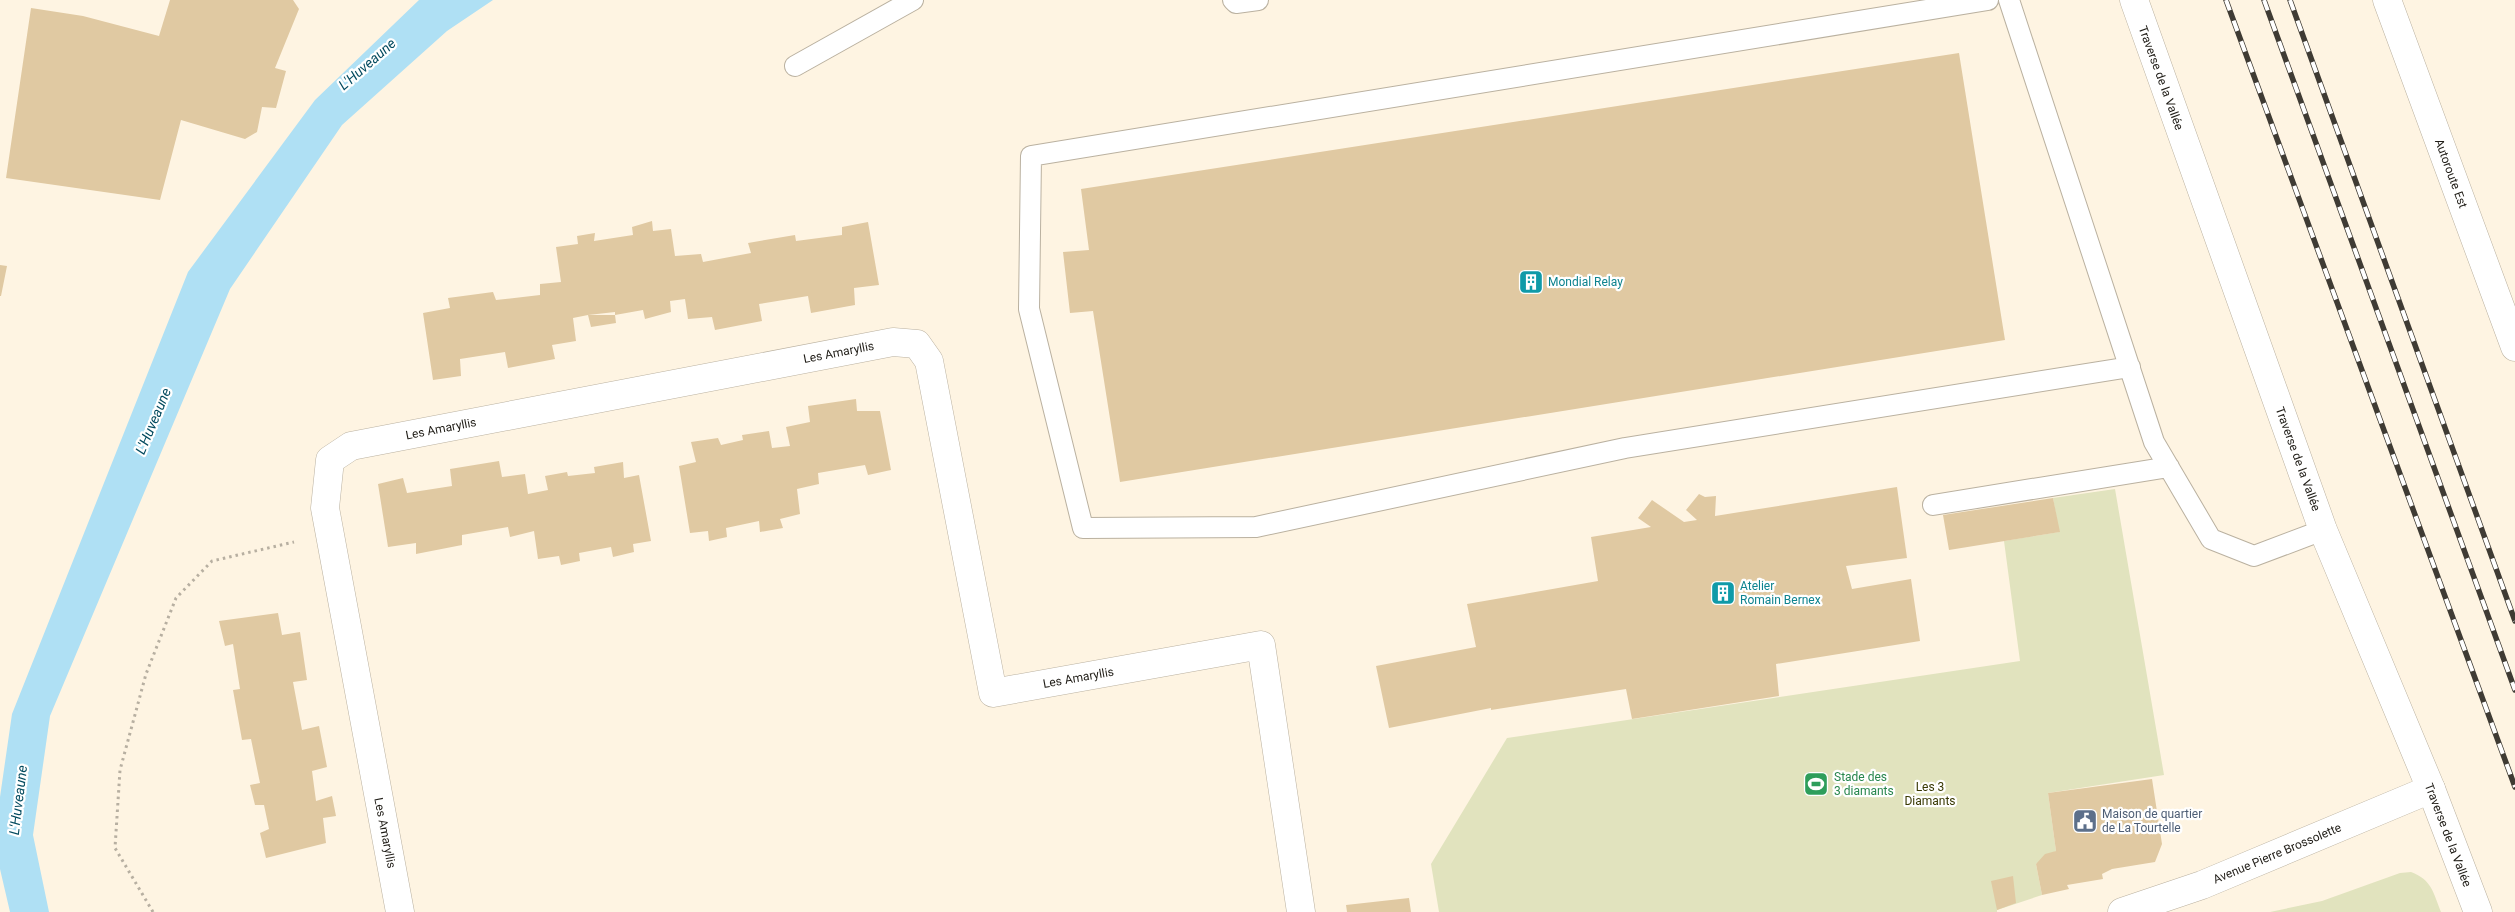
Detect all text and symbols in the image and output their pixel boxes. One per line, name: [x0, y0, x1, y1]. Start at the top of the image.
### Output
street label: Traverse de la Vallée: [2136, 24, 2186, 132]
water label: L'Huveaune: [335, 35, 399, 93]
street label: Autoroute Est: [2432, 137, 2470, 210]
building icon: Mondial Relay: [1518, 269, 1544, 295]
place label: Mondial Relay: [1548, 275, 1623, 289]
street label: Les Amaryllis: [802, 339, 875, 366]
water label: L'Huveaune: [132, 386, 174, 456]
street label: Traverse de la Vallée: [2273, 405, 2323, 513]
street label: Les Amaryllis: [404, 415, 478, 442]
place label: Atelier Romain Bernex: [1740, 579, 1821, 607]
building icon: Atelier Romain Bernex: [1710, 580, 1736, 606]
street label: Les Amaryllis: [1042, 664, 1115, 691]
water label: L'Huveaune: [6, 764, 30, 836]
place label: Stade des 3 diamants: [1834, 770, 1894, 798]
sports icon: Stade des 3 diamants: [1803, 771, 1829, 797]
park label: Les 3 Diamants: [1904, 780, 1956, 808]
street label: Traverse de la Vallée: [2422, 781, 2474, 889]
street label: Les Amaryllis: [371, 796, 399, 870]
place label: Maison de quartier de La Tourtelle: [2102, 807, 2202, 835]
public building icon: Maison de quartier de La Tourtelle: [2072, 808, 2098, 834]
street label: Avenue Pierre Brossolette: [2211, 820, 2343, 887]

